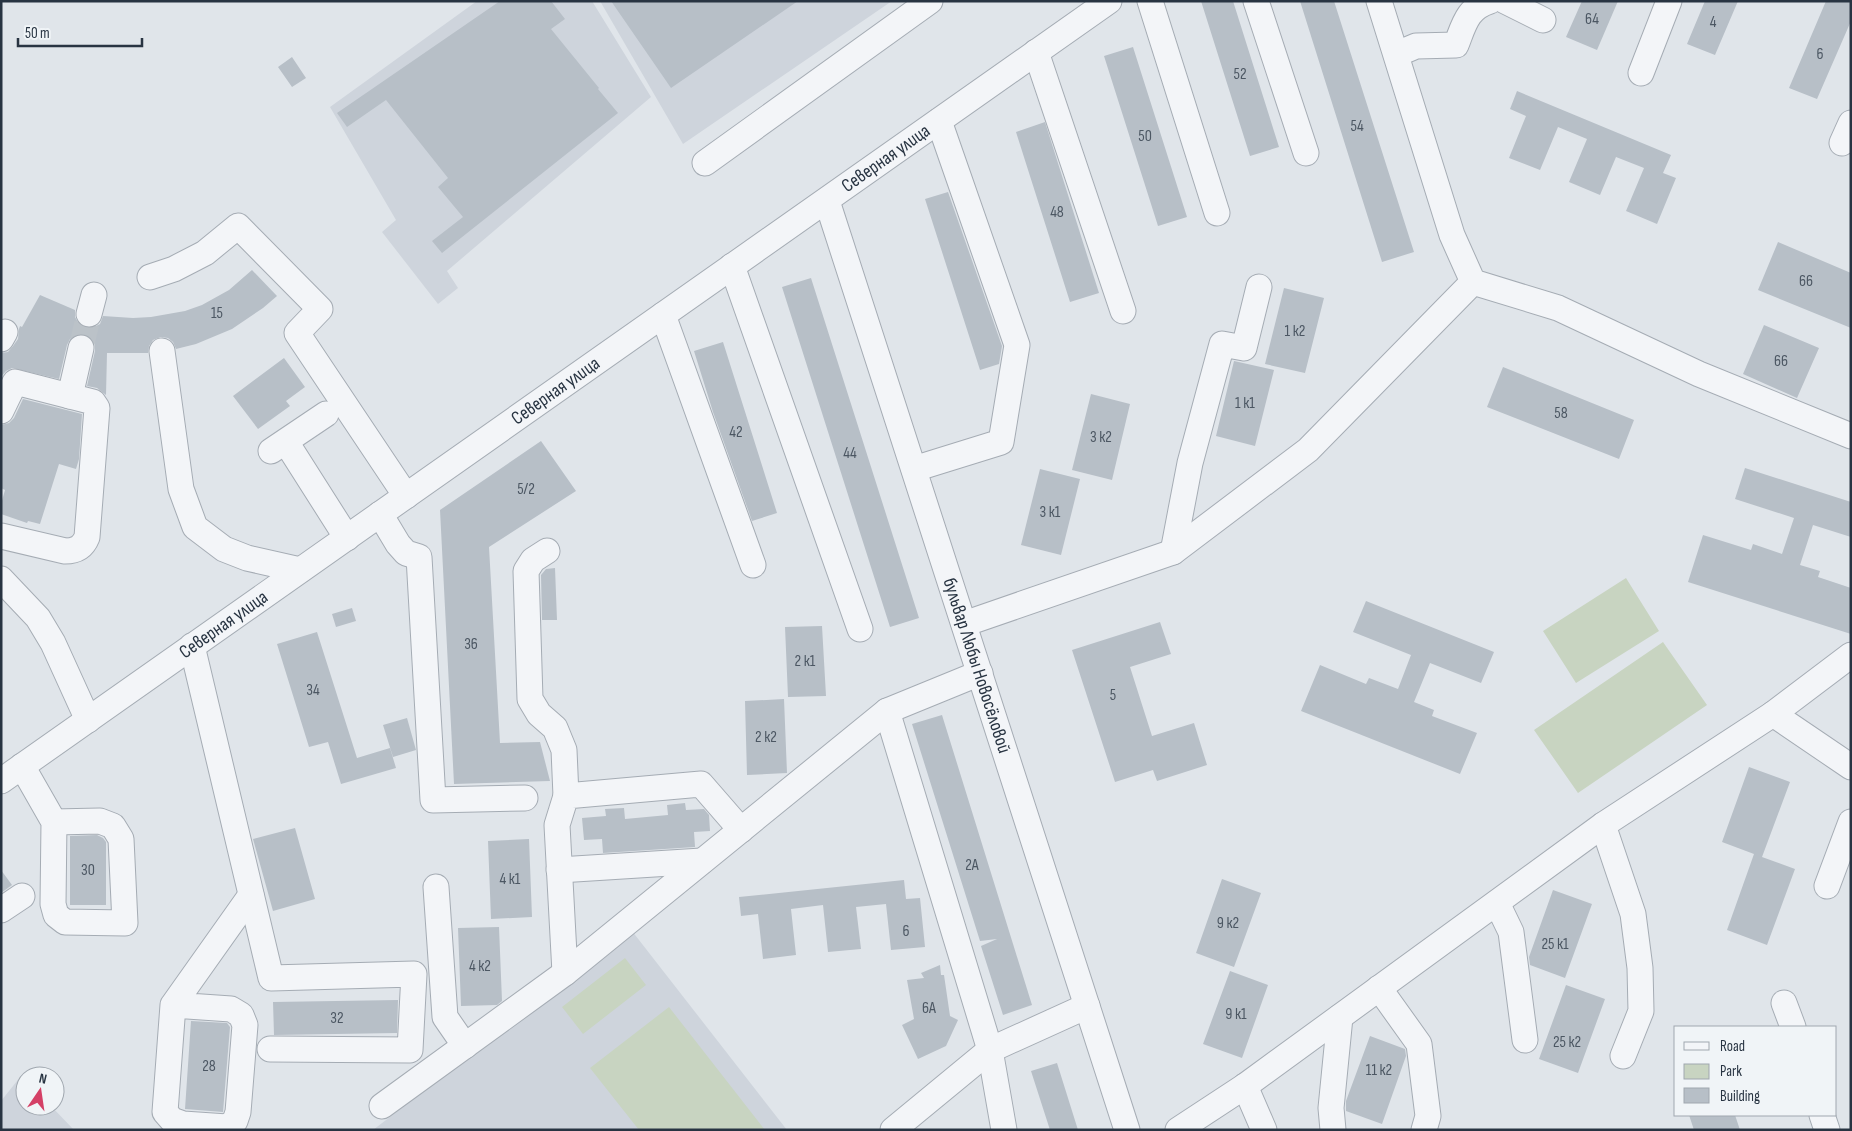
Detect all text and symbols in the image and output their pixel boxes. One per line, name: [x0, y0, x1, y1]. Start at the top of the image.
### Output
house number: 64: [1585, 10, 1599, 29]
house number: 4: [1710, 13, 1717, 32]
scale bar: [18, 15, 141, 47]
text: 50 m: [25, 24, 50, 43]
house number: 6: [1816, 45, 1824, 64]
house number: 52: [1233, 65, 1247, 84]
house number: 54: [1350, 117, 1364, 136]
street label: Северная улица: [837, 119, 934, 197]
house number: 50: [1138, 127, 1152, 146]
house number: 48: [1050, 203, 1064, 222]
house number: 66: [1799, 272, 1813, 291]
house number: 15: [211, 304, 223, 323]
house number: 1 к2: [1285, 322, 1305, 341]
street label: Северная улица: [507, 352, 604, 430]
house number: 66: [1774, 352, 1788, 371]
house number: 1 к1: [1235, 394, 1255, 413]
house number: 58: [1554, 404, 1568, 423]
house number: 42: [729, 423, 743, 442]
house number: 3 к2: [1090, 428, 1112, 447]
house number: 44: [843, 444, 857, 463]
house number: 5/2: [517, 480, 535, 499]
house number: 3 к1: [1040, 503, 1061, 522]
street label: бульвар Любы Новосёловой: [938, 575, 1016, 756]
street label: Северная улица: [175, 585, 272, 663]
house number: 36: [464, 635, 478, 654]
house number: 2 к1: [795, 652, 816, 671]
house number: 34: [306, 681, 320, 700]
house number: 5: [1110, 686, 1116, 705]
house number: 2 к2: [755, 728, 777, 747]
house number: 2А: [965, 856, 979, 875]
house number: 30: [81, 861, 95, 880]
house number: 4 к1: [500, 870, 521, 889]
house number: 9 к2: [1217, 914, 1239, 933]
house number: 6: [902, 922, 910, 941]
house number: 25 к1: [1541, 935, 1569, 954]
house number: 4 к2: [469, 957, 491, 976]
house number: 6А: [922, 999, 936, 1018]
house number: 9 к1: [1225, 1005, 1247, 1024]
house number: 32: [330, 1009, 344, 1028]
legend: [1674, 1026, 1837, 1116]
house number: 25 к2: [1553, 1033, 1581, 1052]
text: Road: [1720, 1037, 1745, 1056]
house number: 28: [202, 1057, 216, 1076]
house number: 11 к2: [1366, 1061, 1392, 1080]
text: Park: [1720, 1062, 1742, 1081]
north arrow: [15, 1066, 65, 1116]
text: N: [37, 1070, 48, 1088]
text: Building: [1720, 1087, 1760, 1106]

